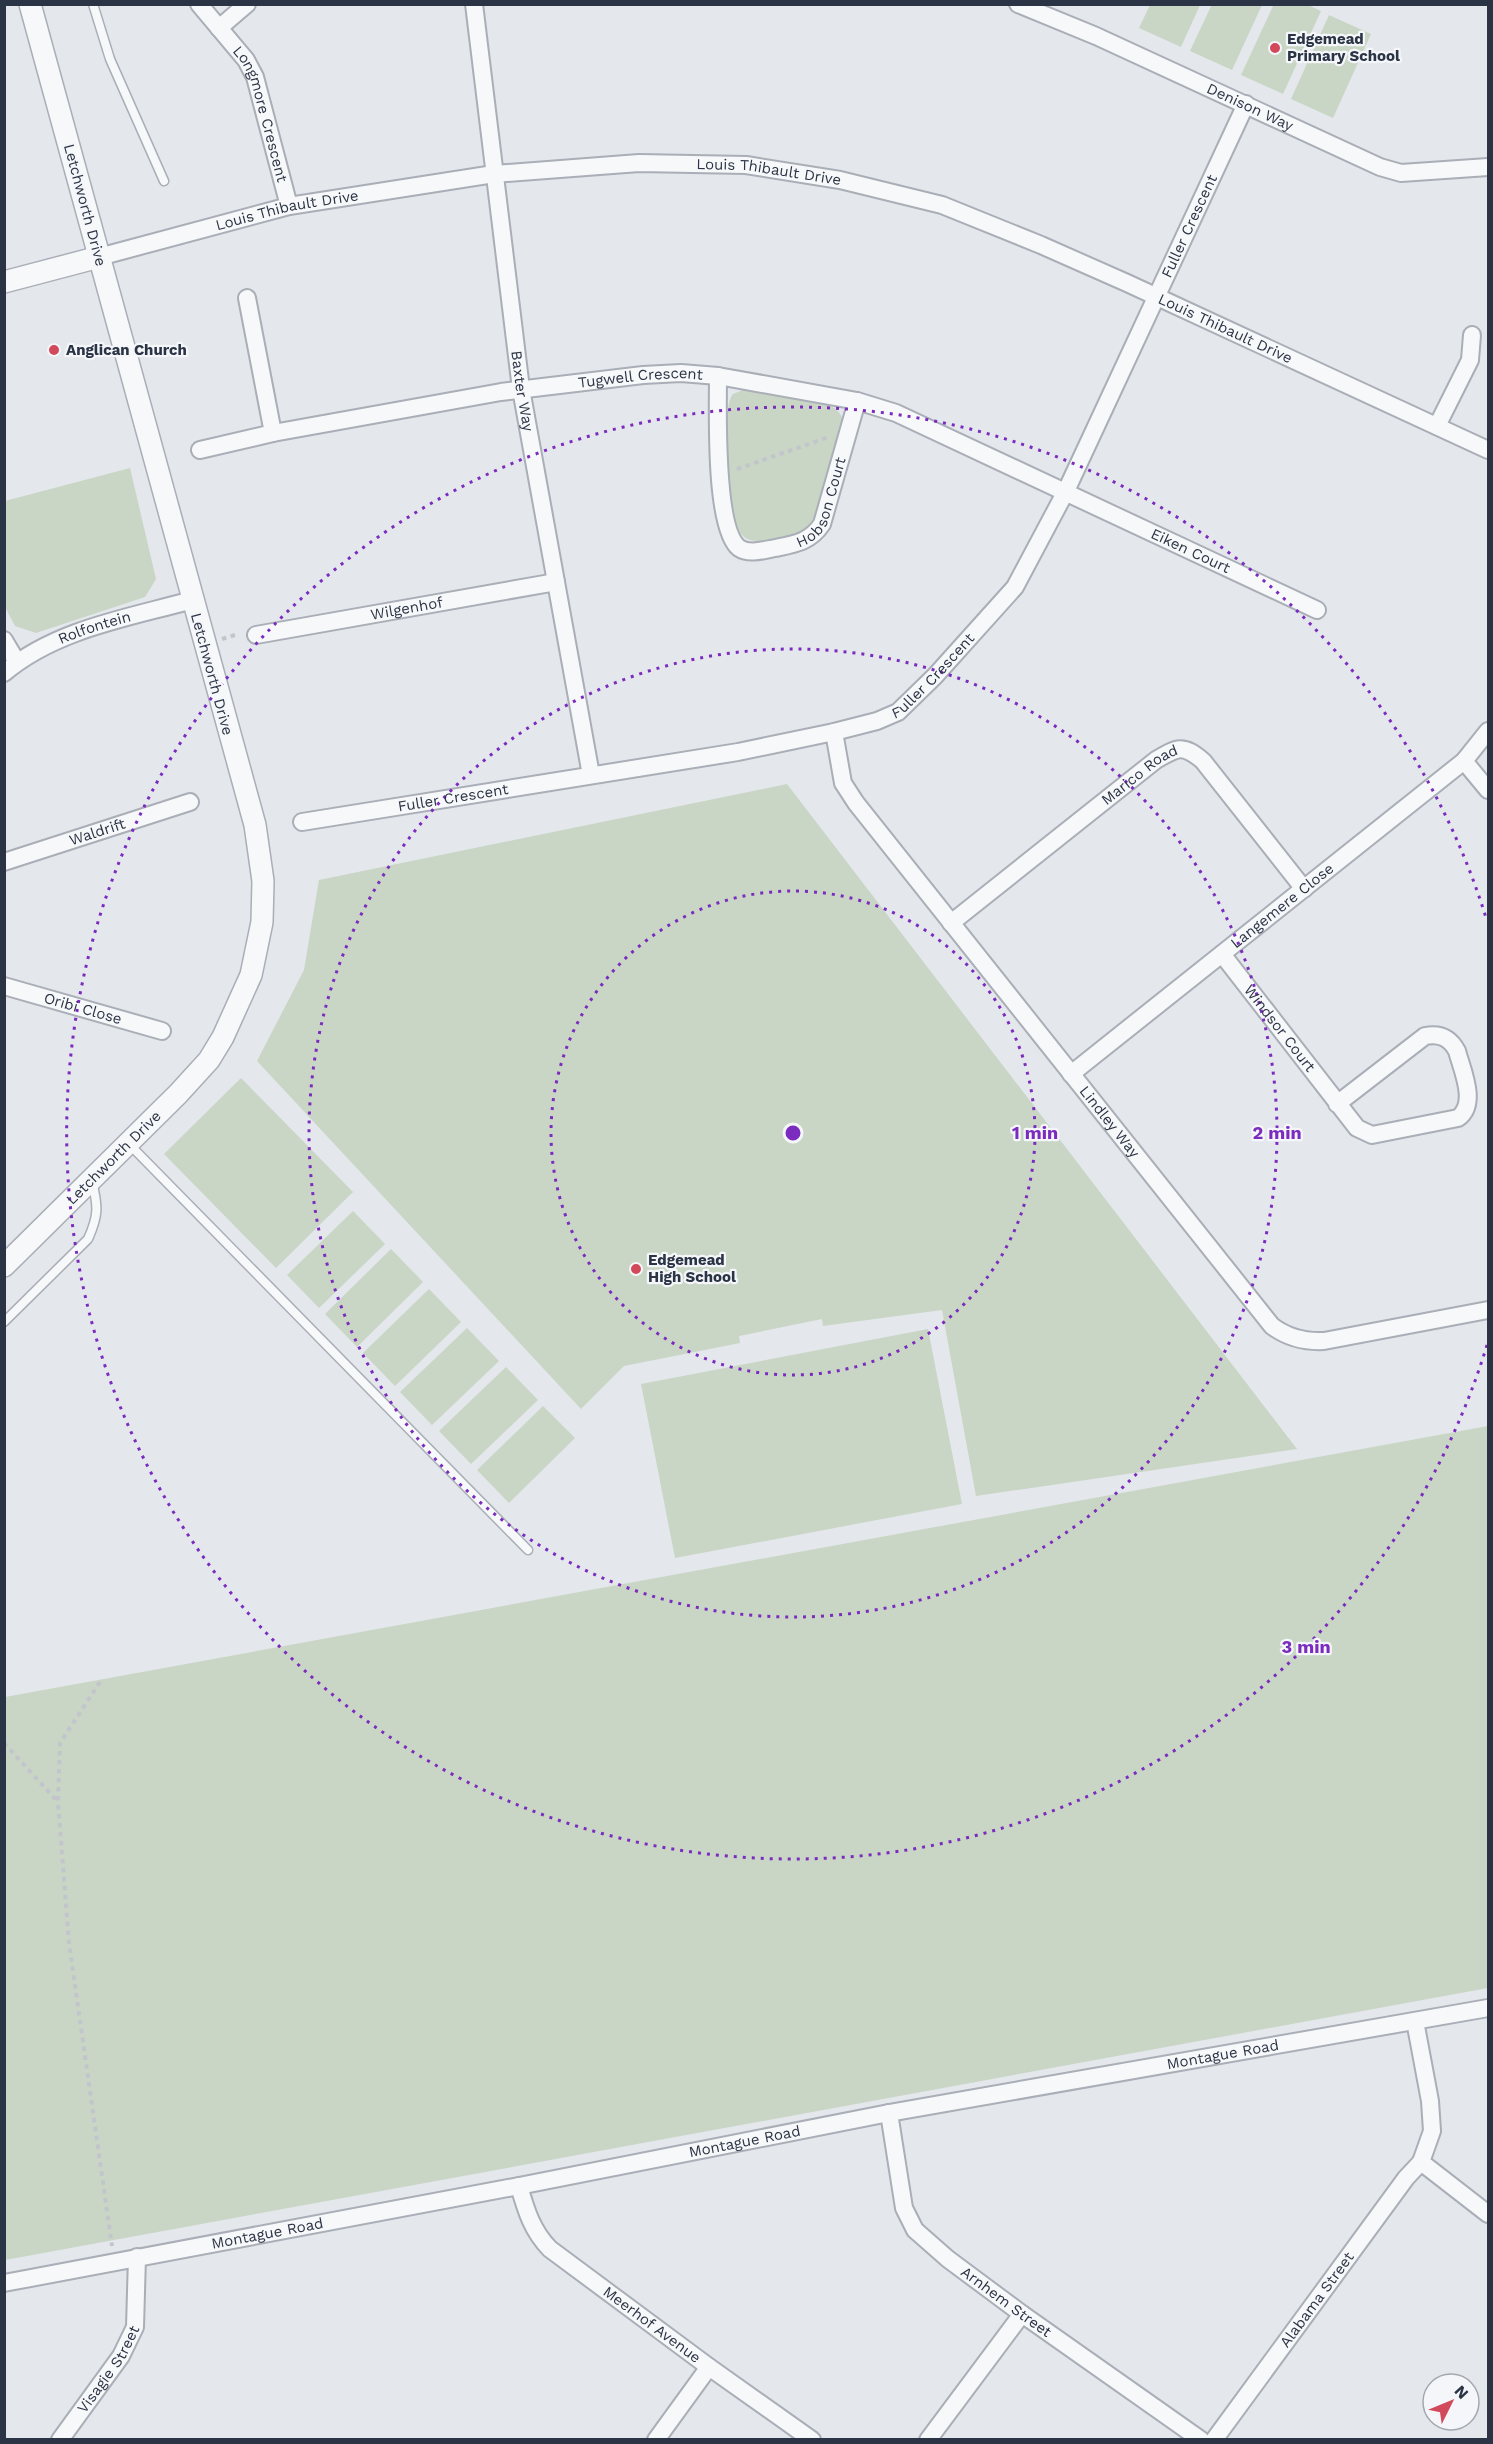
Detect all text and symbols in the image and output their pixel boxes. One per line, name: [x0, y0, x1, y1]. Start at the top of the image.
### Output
place label: Edgemead Primary School: [1287, 30, 1400, 65]
marker: Edgemead Primary School: [1268, 41, 1282, 55]
street label: Longmore Crescent: [229, 42, 291, 185]
street label: Denison Way: [1204, 79, 1296, 135]
street label: Letchworth Drive: [60, 142, 110, 268]
street label: Louis Thibault Drive: [696, 155, 843, 189]
street label: Fuller Crescent: [1157, 171, 1221, 281]
street label: Louis Thibault Drive: [214, 186, 360, 234]
street label: Louis Thibault Drive: [1155, 290, 1295, 367]
place label: Anglican Church: [66, 341, 187, 359]
marker: Anglican Church: [47, 343, 61, 357]
street label: Baxter Way: [507, 350, 538, 433]
street label: Tugwell Crescent: [577, 364, 704, 392]
street label: Hobson Court: [793, 454, 850, 551]
street label: Eiken Court: [1148, 525, 1234, 577]
street label: Wilgenhof: [369, 593, 444, 624]
street label: Rolfontein: [55, 607, 133, 648]
street label: Letchworth Drive: [187, 611, 237, 737]
street label: Fuller Crescent: [889, 629, 979, 723]
street label: Marico Road: [1098, 741, 1180, 809]
street label: Fuller Crescent: [396, 780, 510, 815]
street label: Waldrift: [67, 814, 128, 849]
street label: Langemere Close: [1227, 859, 1337, 952]
street label: Windsor Court: [1240, 981, 1319, 1076]
street label: Oribi Close: [42, 989, 124, 1028]
street label: Lindley Way: [1076, 1082, 1144, 1161]
street label: Letchworth Drive: [62, 1107, 165, 1208]
text: 1 min: [1012, 1122, 1058, 1143]
text: 2 min: [1252, 1122, 1302, 1143]
centre of rings: [783, 1123, 803, 1143]
place label: Edgemead High School: [648, 1251, 736, 1286]
marker: Edgemead High School: [629, 1262, 643, 1276]
text: 3 min: [1281, 1636, 1331, 1657]
street label: Montague Road: [1165, 2036, 1280, 2073]
street label: Montague Road: [687, 2122, 802, 2161]
street label: Montague Road: [210, 2214, 325, 2253]
street label: Alabama Street: [1276, 2248, 1358, 2351]
street label: Arnhem Street: [957, 2263, 1056, 2341]
street label: Meerhof Avenue: [600, 2283, 704, 2367]
street label: Visagie Street: [74, 2322, 144, 2417]
north arrow: [1421, 2372, 1481, 2432]
text: N: [1451, 2381, 1473, 2403]

